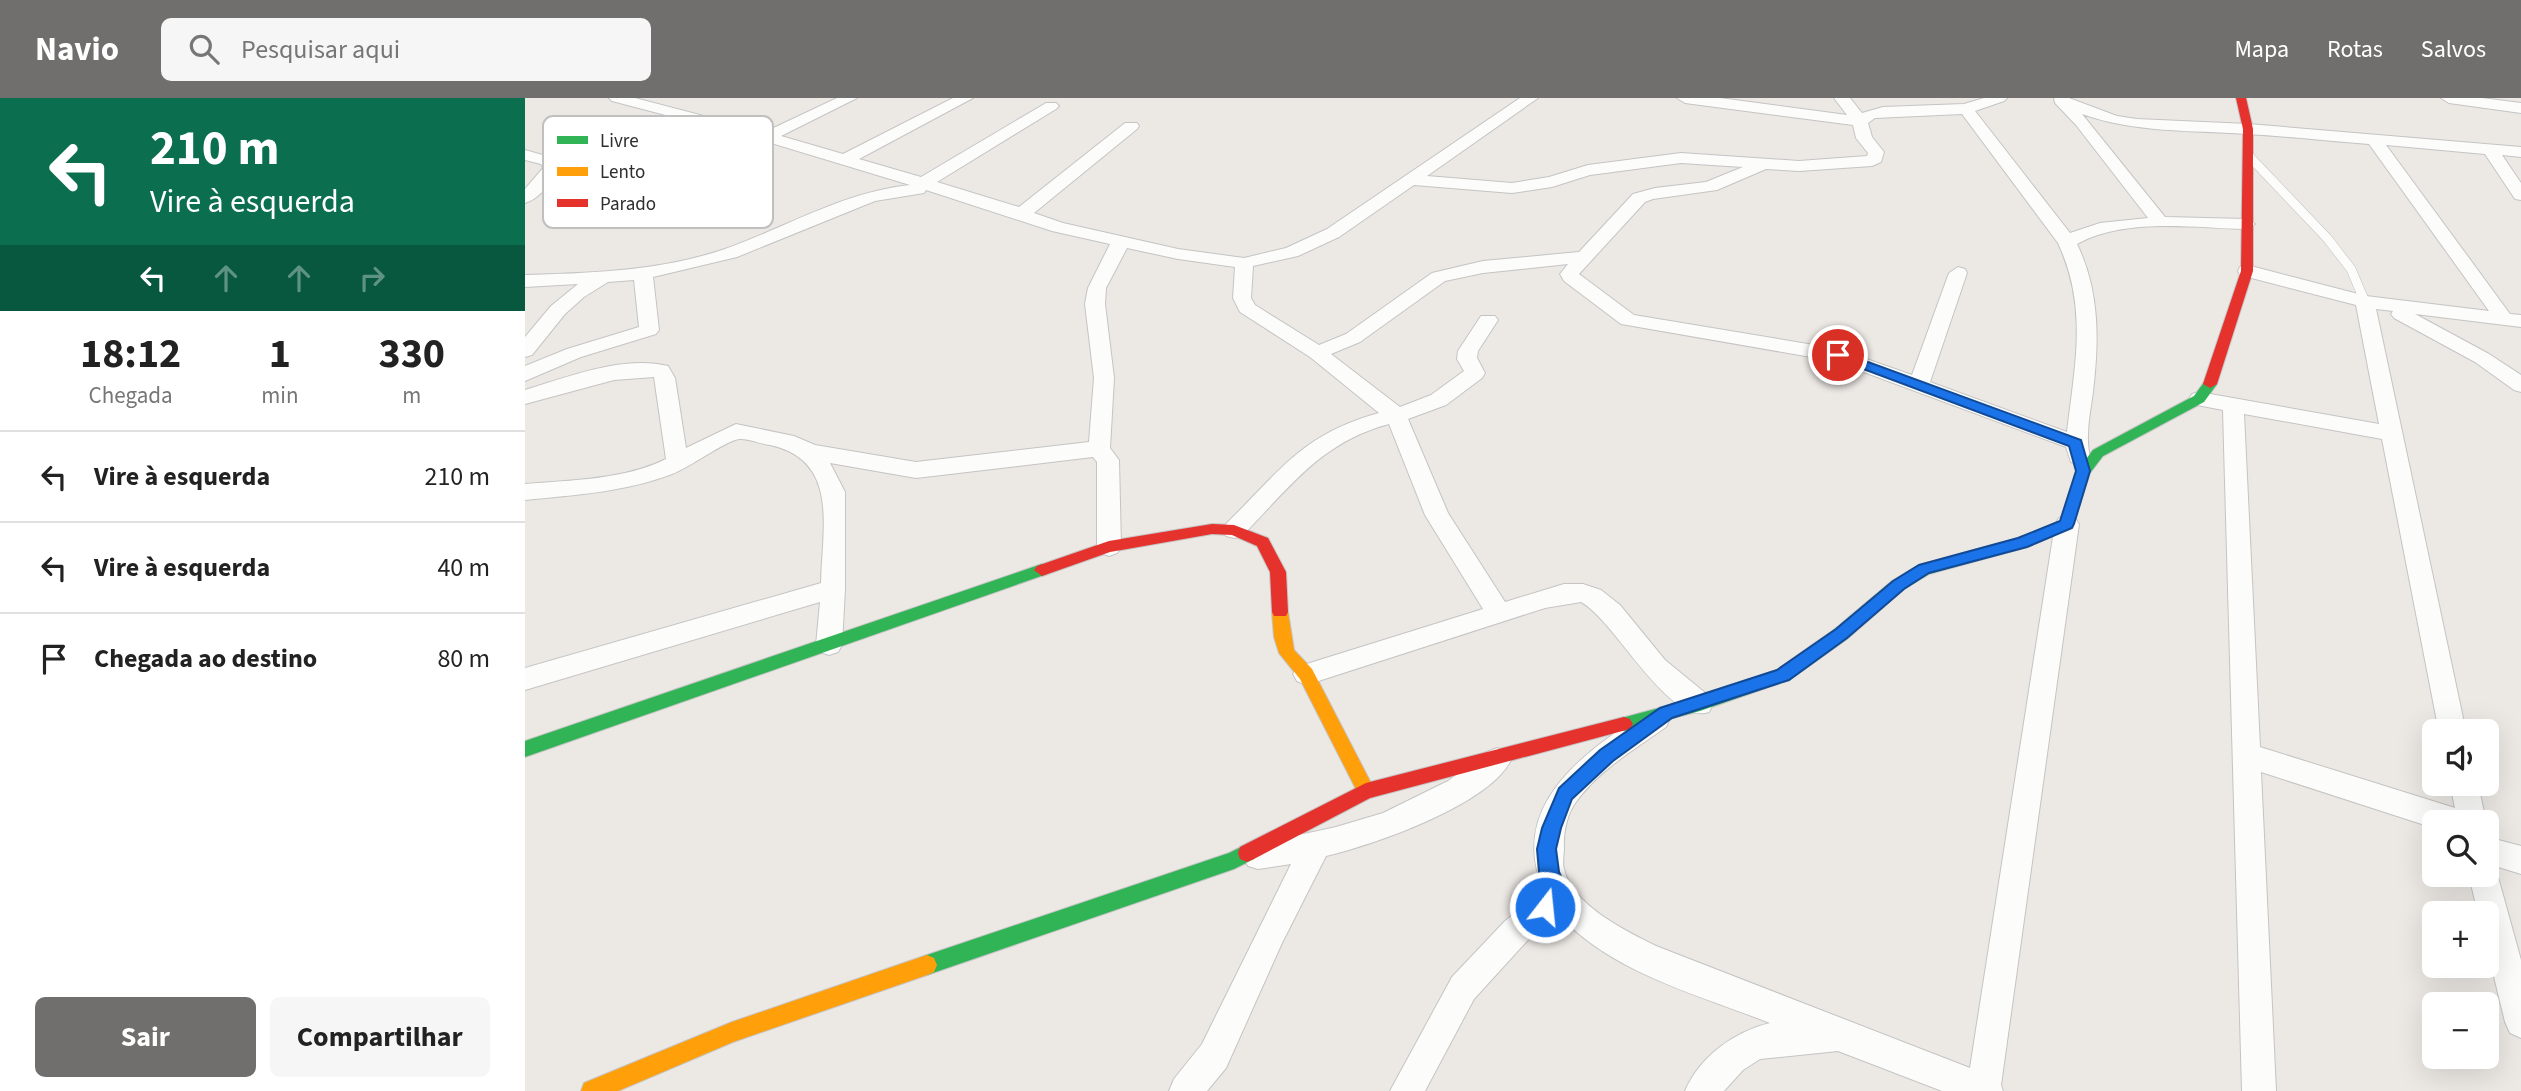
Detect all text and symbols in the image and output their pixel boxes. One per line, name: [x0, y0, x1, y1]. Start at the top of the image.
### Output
search box: [161, 18, 651, 81]
text: Navio: [35, 26, 119, 73]
icon: search: [185, 30, 223, 68]
text: Pesquisar aqui: [241, 31, 400, 68]
text: Mapa: [2234, 32, 2289, 67]
text: Rotas: [2327, 32, 2383, 67]
text: Salvos: [2421, 32, 2486, 67]
text: 210 m: [150, 114, 279, 184]
legend: [543, 116, 773, 228]
icon: left: [35, 126, 126, 217]
text: Livre: [600, 128, 639, 155]
text: Lento: [600, 159, 645, 186]
text: Vire à esquerda: [150, 179, 355, 225]
text: Parado: [600, 191, 656, 218]
icon: left: [134, 259, 172, 297]
icon: ahead: [207, 259, 245, 297]
icon: ahead: [280, 259, 318, 297]
icon: right: [353, 259, 391, 297]
text: 18:12: [80, 324, 181, 384]
text: 1: [269, 324, 291, 384]
text: 330: [378, 324, 445, 384]
pin: [1808, 325, 1868, 385]
icon: arrive: [1819, 336, 1857, 374]
text: Chegada: [89, 379, 173, 412]
text: min: [261, 379, 299, 412]
text: m: [402, 379, 421, 412]
icon: left: [35, 458, 73, 496]
text: Vire à esquerda: [94, 458, 270, 495]
text: 210 m: [424, 458, 490, 495]
icon: left: [35, 549, 73, 587]
text: Vire à esquerda: [94, 549, 270, 586]
text: 40 m: [437, 549, 490, 586]
icon: arrive: [35, 640, 73, 678]
text: Chegada ao destino: [94, 640, 317, 677]
text: 80 m: [437, 640, 490, 677]
map controls: [2422, 719, 2499, 1069]
button: sound: [2422, 719, 2499, 796]
button: search: [2422, 810, 2499, 887]
position arrow: [1508, 870, 1582, 944]
button: +: [2422, 901, 2499, 978]
button: −: [2422, 992, 2499, 1069]
button: Sair: [35, 997, 256, 1077]
button: Compartilhar: [270, 997, 490, 1077]

